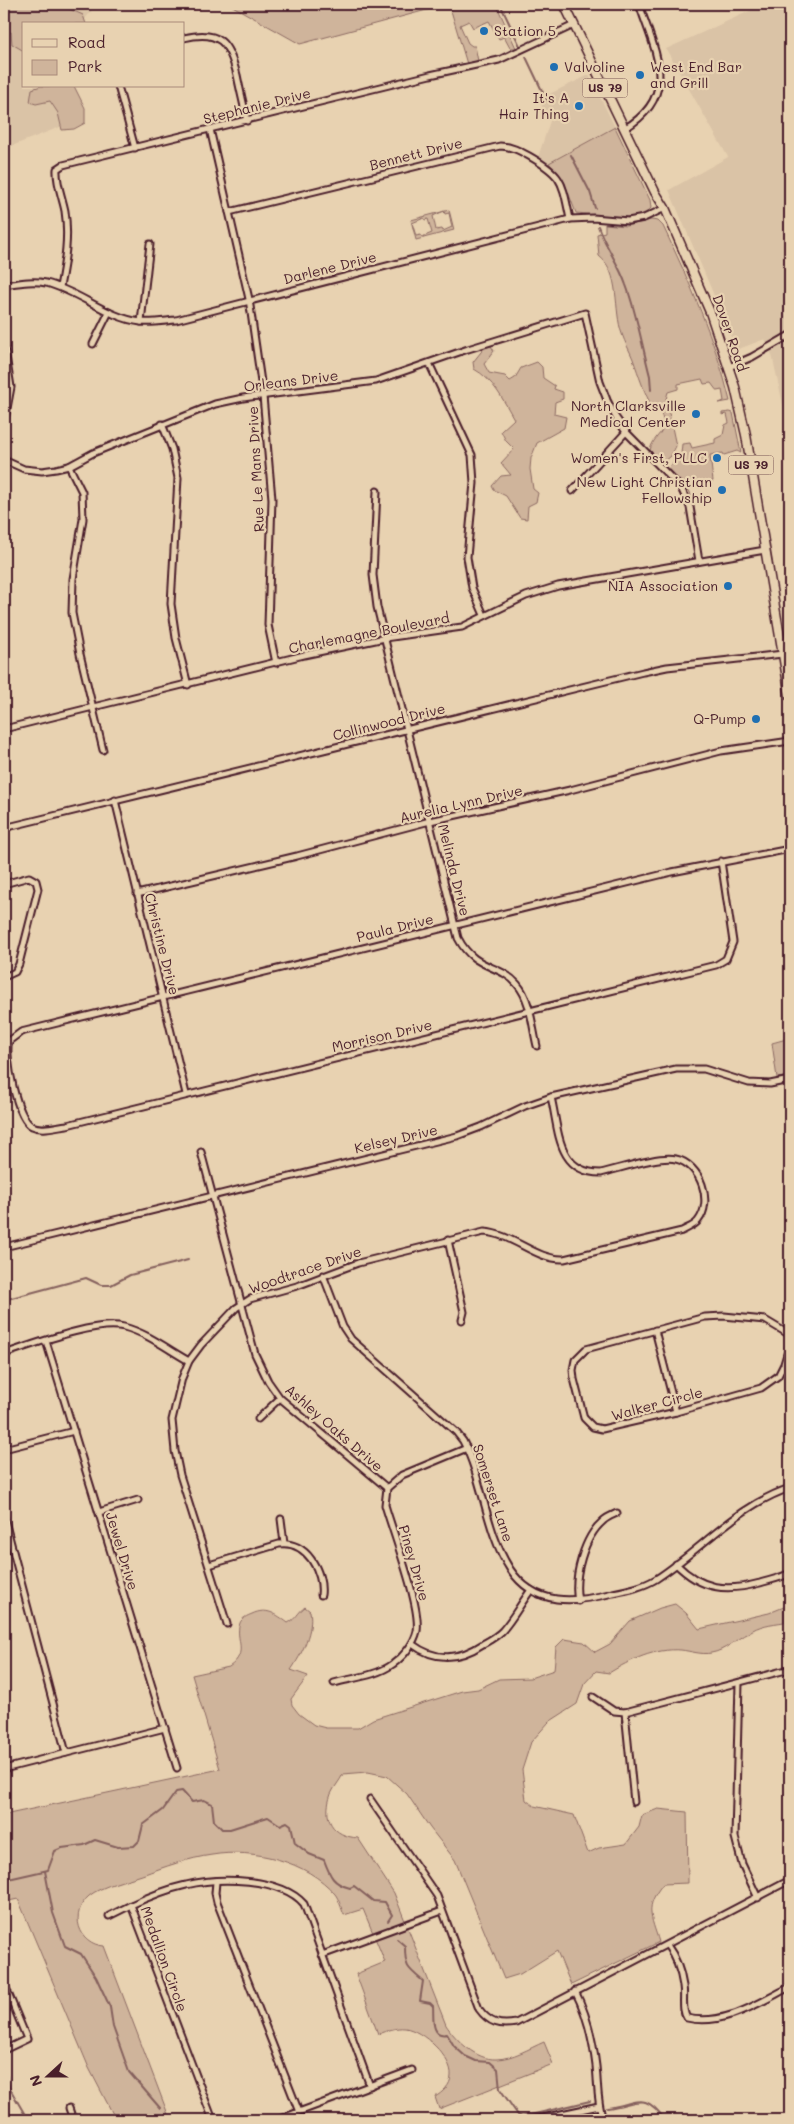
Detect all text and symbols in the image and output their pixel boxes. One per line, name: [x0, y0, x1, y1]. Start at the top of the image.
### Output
place label: Station 5: [494, 21, 556, 40]
legend: [22, 22, 185, 88]
marker: Station 5: [478, 25, 490, 37]
text: Road: [68, 32, 105, 52]
text: Park: [68, 56, 102, 76]
place label: Valvoline: [564, 57, 625, 76]
place label: West End Bar and Grill: [650, 57, 742, 92]
marker: Valvoline: [548, 61, 560, 73]
marker: West End Bar and Grill: [634, 69, 646, 81]
road number: US 79: [582, 78, 628, 98]
street label: Stephanie Drive: [201, 83, 313, 128]
place label: It's A Hair Thing: [499, 88, 569, 123]
marker: It's A Hair Thing: [573, 100, 585, 112]
street label: Bennett Drive: [367, 133, 464, 174]
street label: Darlene Drive: [281, 247, 378, 288]
street label: Dover Road: [708, 292, 753, 374]
street label: Orleans Drive: [243, 365, 339, 396]
place label: North Clarksville Medical Center: [571, 396, 686, 431]
street label: Rue Le Mans Drive: [243, 406, 268, 533]
marker: North Clarksville Medical Center: [690, 408, 702, 420]
place label: Women's First, PLLC: [570, 448, 707, 467]
marker: Women's First, PLLC: [711, 452, 723, 464]
road number: US 79: [728, 456, 774, 474]
place label: New Light Christian Fellowship: [576, 472, 712, 507]
marker: New Light Christian Fellowship: [716, 484, 728, 496]
place label: NIA Association: [608, 576, 718, 595]
marker: NIA Association: [722, 580, 734, 592]
street label: Charlemagne Boulevard: [287, 608, 451, 657]
street label: Collinwood Drive: [331, 698, 447, 745]
place label: Q-Pump: [693, 709, 746, 728]
marker: Q-Pump: [750, 713, 762, 725]
street label: Aurelia Lynn Drive: [398, 780, 524, 827]
street label: Melinda Drive: [434, 822, 475, 918]
street label: Christine Drive: [141, 891, 184, 997]
street label: Paula Drive: [354, 909, 435, 946]
street label: Morrison Drive: [330, 1015, 434, 1056]
street label: Kelsey Drive: [352, 1120, 439, 1157]
street label: Woodtrace Drive: [246, 1241, 364, 1298]
street label: Ashley Oaks Drive: [281, 1380, 387, 1475]
street label: Walker Circle: [609, 1382, 705, 1425]
street label: Somerset Lane: [469, 1442, 518, 1544]
street label: Jewel Drive: [102, 1509, 143, 1592]
street label: Piney Drive: [395, 1523, 434, 1603]
street label: Medallion Circle: [137, 1903, 192, 2014]
north arrow: [22, 2052, 72, 2102]
text: N: [25, 2072, 46, 2089]

